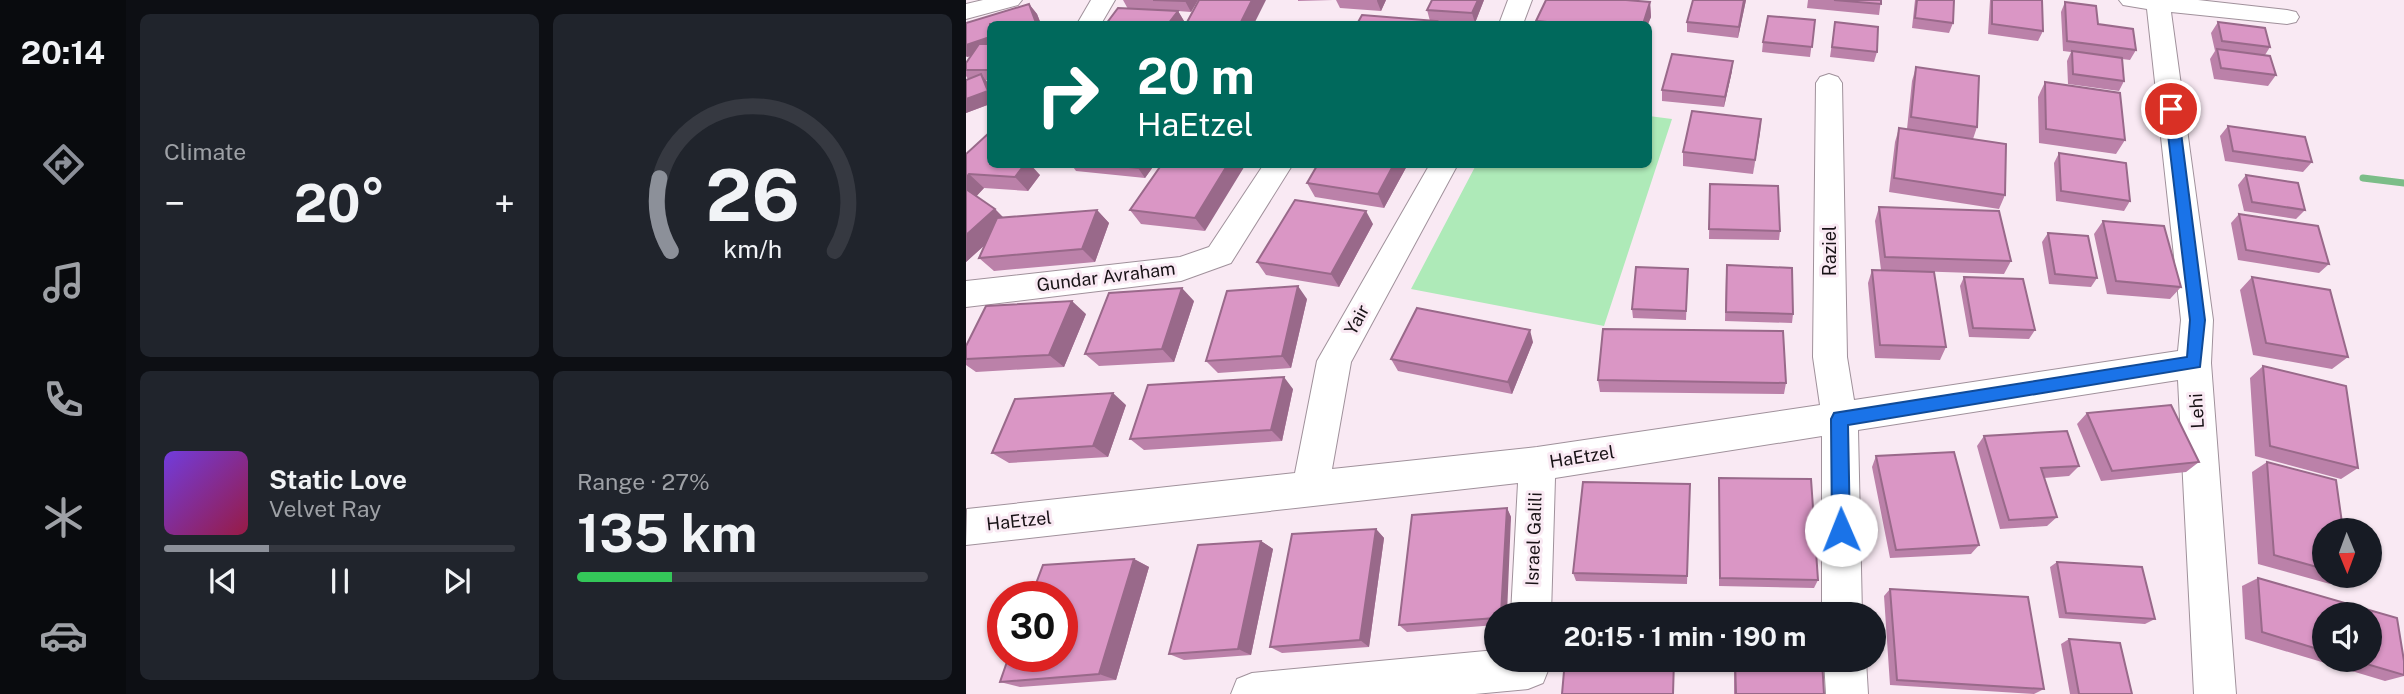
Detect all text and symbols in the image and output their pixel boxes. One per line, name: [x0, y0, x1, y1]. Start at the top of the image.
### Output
text: 20:14: [21, 34, 105, 71]
text: 20 m: [1137, 47, 1255, 105]
icon: right: [1022, 49, 1113, 140]
pin: [2141, 79, 2201, 139]
icon: arrive: [2152, 90, 2190, 128]
text: HaEtzel: [1137, 106, 1254, 143]
text: Climate: [164, 138, 246, 165]
icon: directions: [39, 140, 88, 189]
text: 26: [705, 153, 800, 238]
text: 20°: [294, 173, 385, 234]
text: −: [164, 181, 185, 226]
text: +: [494, 181, 515, 226]
street label: Raziel: [1819, 226, 1840, 276]
text: km/h: [723, 234, 782, 264]
icon: music: [39, 258, 88, 307]
street label: Gundar Avraham: [1035, 258, 1176, 295]
street label: Yair: [1340, 301, 1373, 339]
icon: phone: [39, 375, 88, 424]
street label: Lehi: [2185, 393, 2208, 429]
street label: HaEtzel: [1548, 441, 1616, 472]
text: Static Love: [269, 464, 407, 495]
text: Range · 27%: [577, 468, 710, 495]
street label: Israel Galili: [1521, 492, 1546, 586]
icon: climate: [39, 493, 88, 542]
position arrow: [1804, 493, 1878, 567]
text: Velvet Ray: [269, 495, 381, 522]
text: 135 km: [577, 503, 757, 564]
street label: HaEtzel: [985, 507, 1053, 534]
north arrow: [2312, 518, 2382, 588]
map controls: [2312, 518, 2382, 672]
icon: previous: [204, 562, 242, 600]
icon: pause: [321, 562, 359, 600]
icon: next: [438, 562, 476, 600]
speed limit sign: 30: [987, 581, 1078, 672]
button: sound: [2312, 602, 2382, 672]
icon: car: [39, 611, 88, 660]
text: 20:15 · 1 min · 190 m: [1564, 621, 1806, 652]

